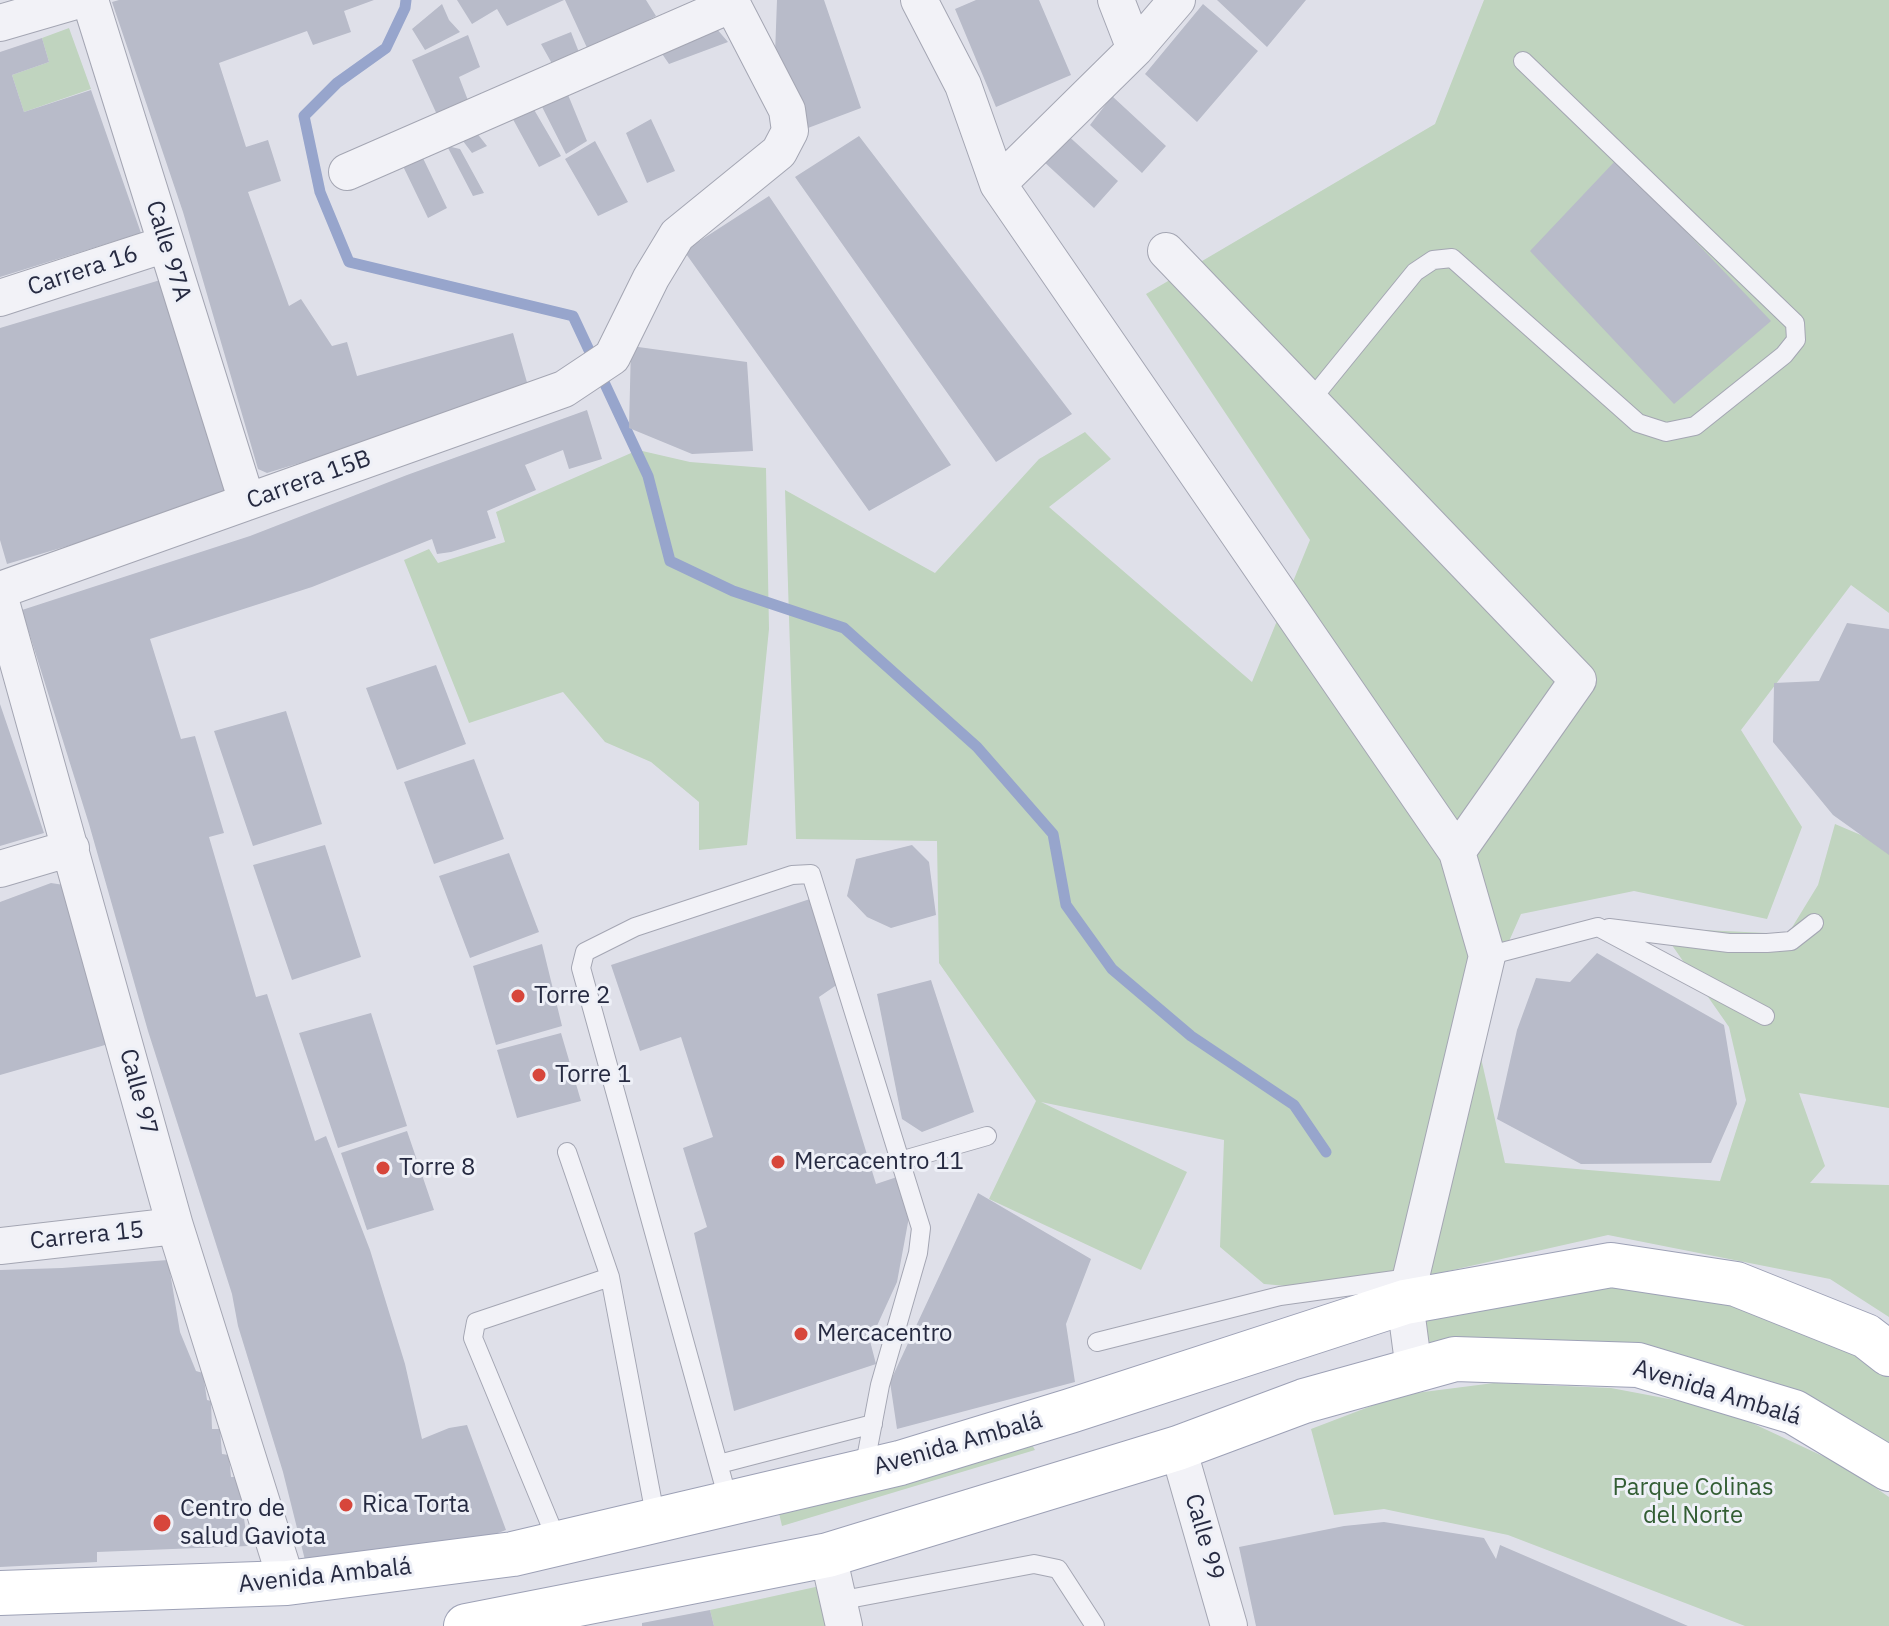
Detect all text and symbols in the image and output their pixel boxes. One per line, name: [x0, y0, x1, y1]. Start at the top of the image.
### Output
street label: Calle 97A: [139, 197, 197, 305]
street label: Carrera 16: [24, 240, 142, 302]
street label: Carrera 15B: [243, 444, 375, 516]
place label: Torre 2: [534, 982, 610, 1010]
marker: Torre 2: [509, 987, 527, 1005]
street label: Calle 97: [113, 1046, 163, 1138]
place label: Torre 1: [555, 1061, 631, 1089]
marker: Torre 1: [530, 1066, 548, 1084]
place label: Mercacentro 11: [794, 1148, 964, 1176]
marker: Mercacentro 11: [769, 1153, 787, 1171]
place label: Torre 8: [399, 1154, 475, 1182]
marker: Torre 8: [374, 1159, 392, 1177]
street label: Carrera 15: [29, 1216, 145, 1256]
place label: Mercacentro: [817, 1320, 953, 1348]
marker: Mercacentro: [792, 1325, 810, 1343]
street label: Avenida Ambalá: [1630, 1354, 1804, 1432]
street label: Avenida Ambalá: [870, 1406, 1046, 1482]
park label: Parque Colinas del Norte: [1612, 1474, 1774, 1530]
place label: Rica Torta: [362, 1491, 470, 1519]
street label: Calle 99: [1178, 1491, 1230, 1583]
place label: Centro de salud Gaviota: [180, 1495, 326, 1551]
marker: Rica Torta: [337, 1496, 355, 1514]
marker: Centro de salud Gaviota: [151, 1512, 173, 1534]
street label: Avenida Ambalá: [237, 1553, 413, 1599]

